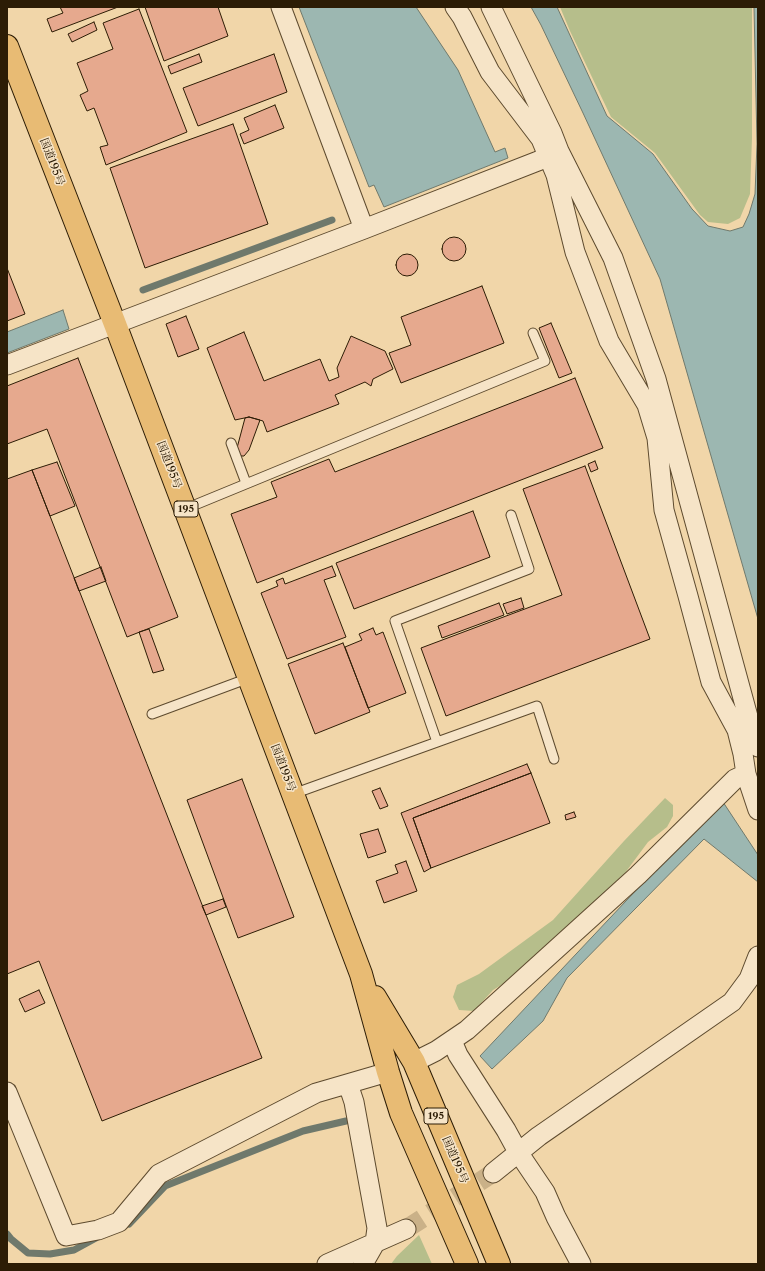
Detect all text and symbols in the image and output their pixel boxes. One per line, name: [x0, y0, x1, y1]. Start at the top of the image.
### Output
street label: 国道195号: [37, 136, 67, 188]
street label: 国道195号: [154, 439, 184, 491]
road number: 195: [174, 501, 198, 517]
street label: 国道195号: [268, 742, 298, 794]
road number: 195: [424, 1108, 448, 1124]
street label: 国道195号: [439, 1134, 471, 1186]

